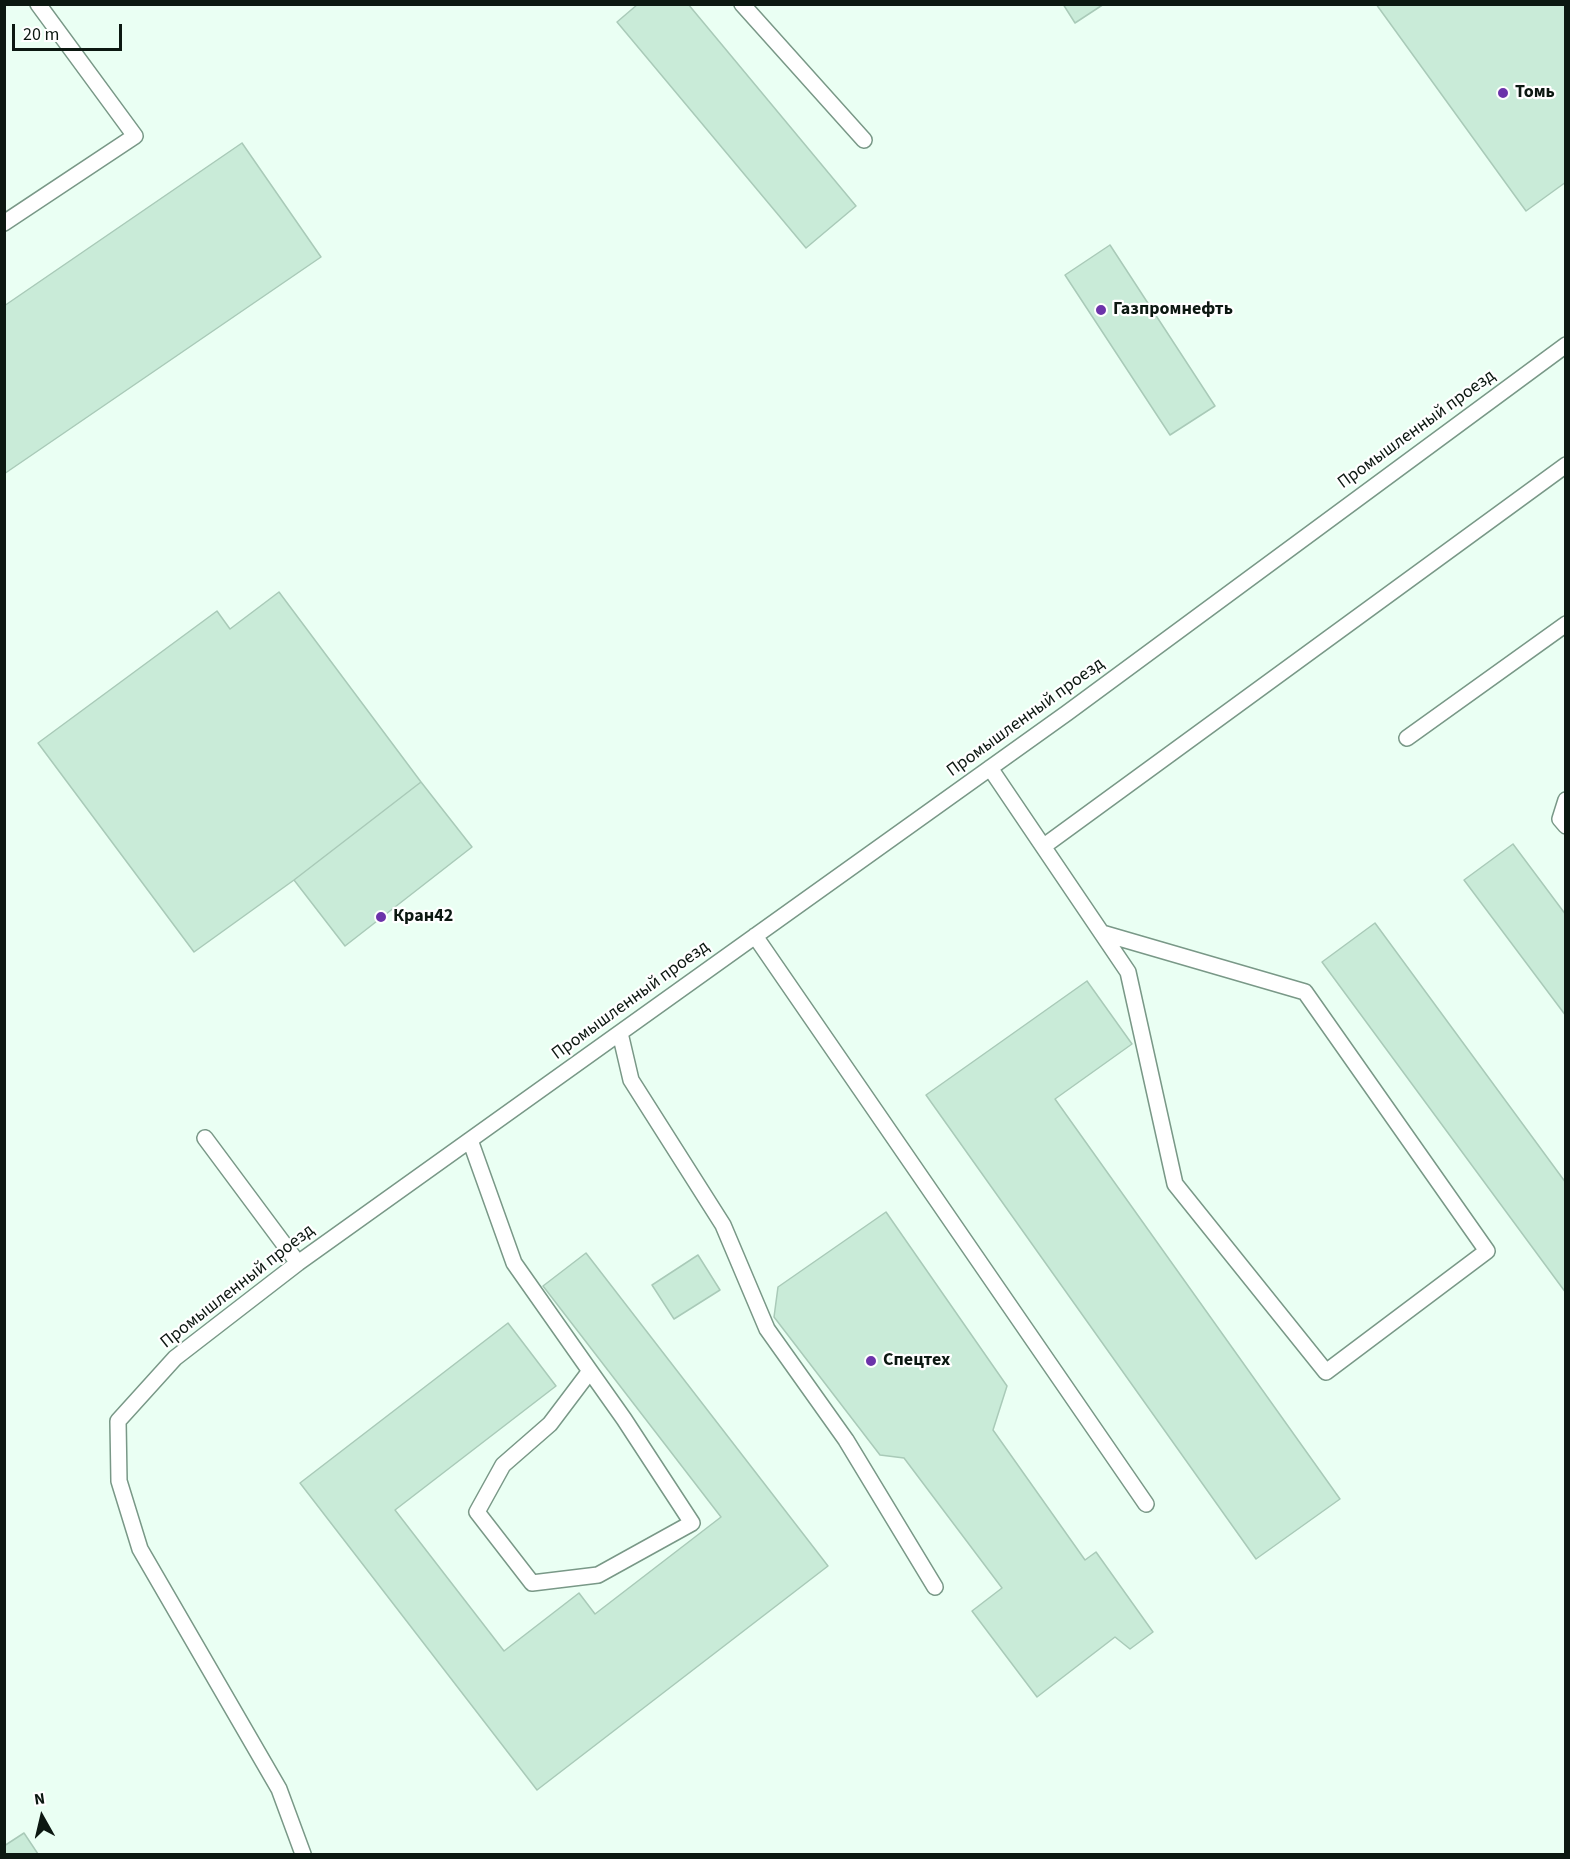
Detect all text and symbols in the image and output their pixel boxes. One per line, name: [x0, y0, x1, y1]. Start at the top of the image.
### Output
scale bar: [15, 12, 124, 50]
text: 20 m: [23, 22, 59, 47]
place label: Томь: [1515, 82, 1555, 104]
marker: Томь: [1496, 86, 1510, 100]
place label: Газпромнефть: [1113, 299, 1233, 321]
marker: Газпромнефть: [1094, 303, 1108, 317]
street label: Промышленный проезд: [1334, 366, 1500, 494]
street label: Промышленный проезд: [943, 654, 1109, 782]
place label: Кран42: [393, 906, 453, 928]
marker: Кран42: [374, 910, 388, 924]
street label: Промышленный проезд: [548, 937, 714, 1065]
street label: Промышленный проезд: [157, 1220, 319, 1354]
place label: Спецтех: [883, 1350, 950, 1372]
marker: Спецтех: [864, 1354, 878, 1368]
north arrow: [12, 1787, 72, 1847]
text: N: [33, 1788, 46, 1811]

